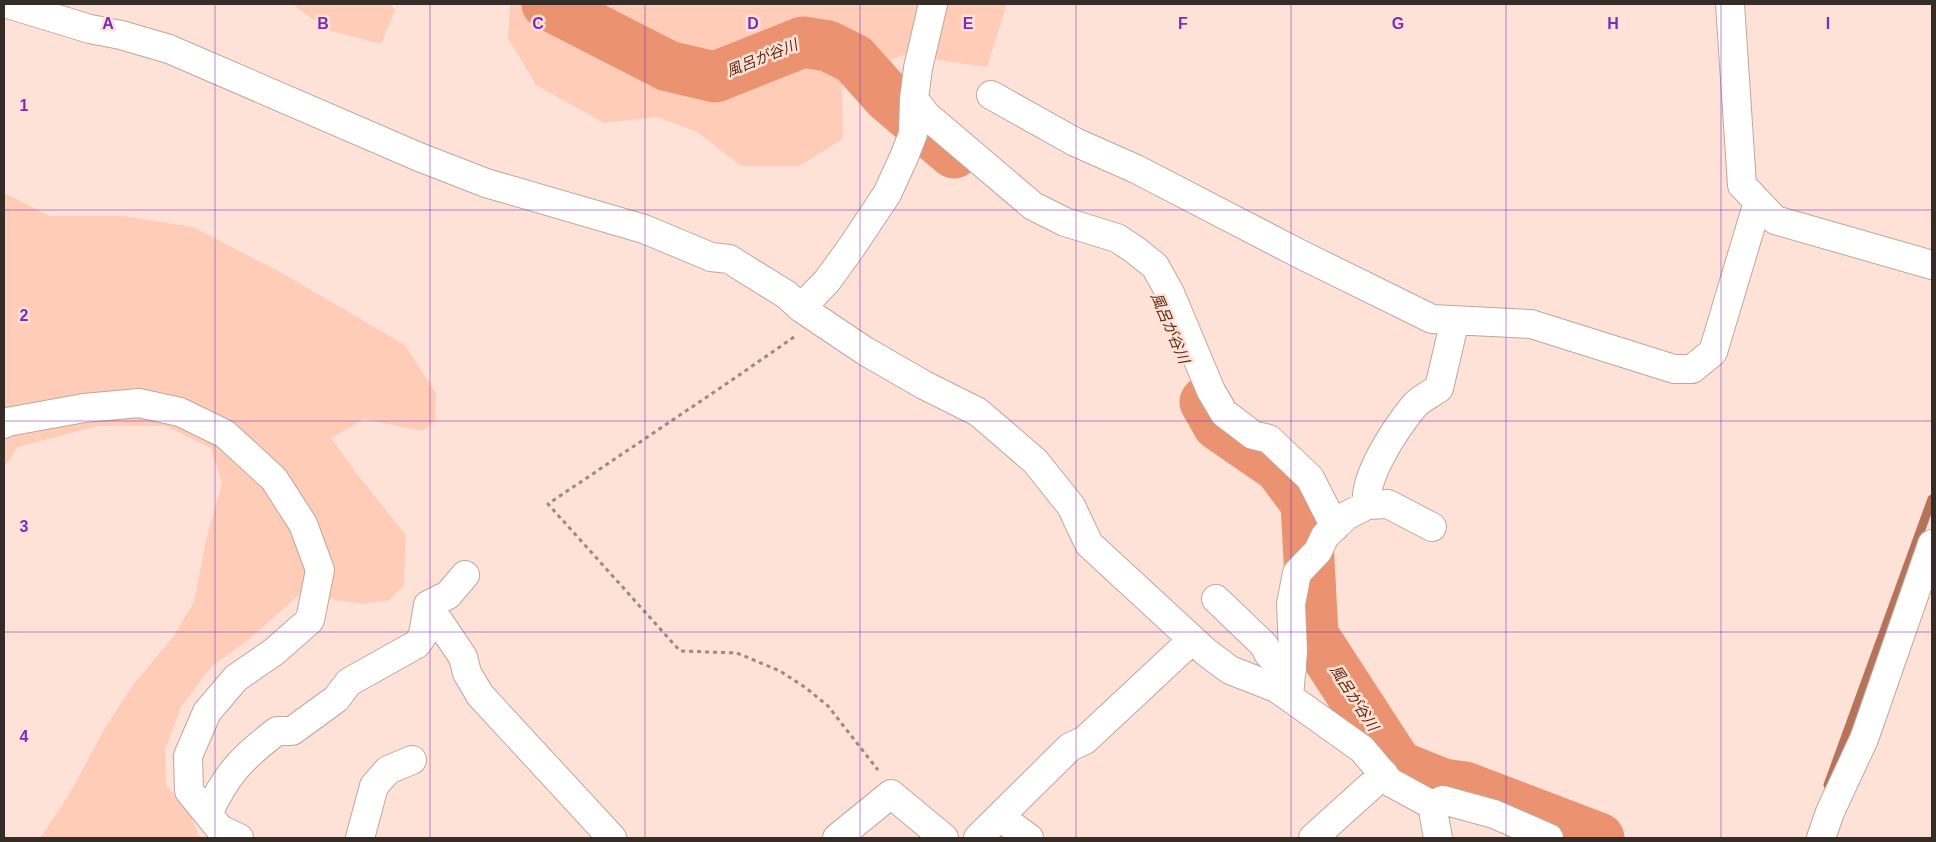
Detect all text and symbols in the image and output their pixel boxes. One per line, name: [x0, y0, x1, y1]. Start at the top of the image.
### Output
text: A: [102, 15, 114, 32]
text: B: [317, 15, 329, 32]
text: C: [532, 15, 544, 32]
text: D: [747, 15, 759, 32]
text: E: [963, 15, 974, 32]
text: F: [1178, 15, 1188, 32]
text: G: [1392, 15, 1404, 32]
text: H: [1607, 15, 1619, 32]
text: I: [1826, 15, 1830, 32]
water label: 風呂が谷川: [724, 35, 802, 79]
text: 1: [20, 97, 29, 114]
water label: 風呂が谷川: [1148, 290, 1194, 367]
text: 2: [20, 307, 29, 324]
text: 3: [20, 518, 29, 535]
water label: 風呂が谷川: [1327, 662, 1383, 735]
text: 4: [20, 728, 29, 745]

